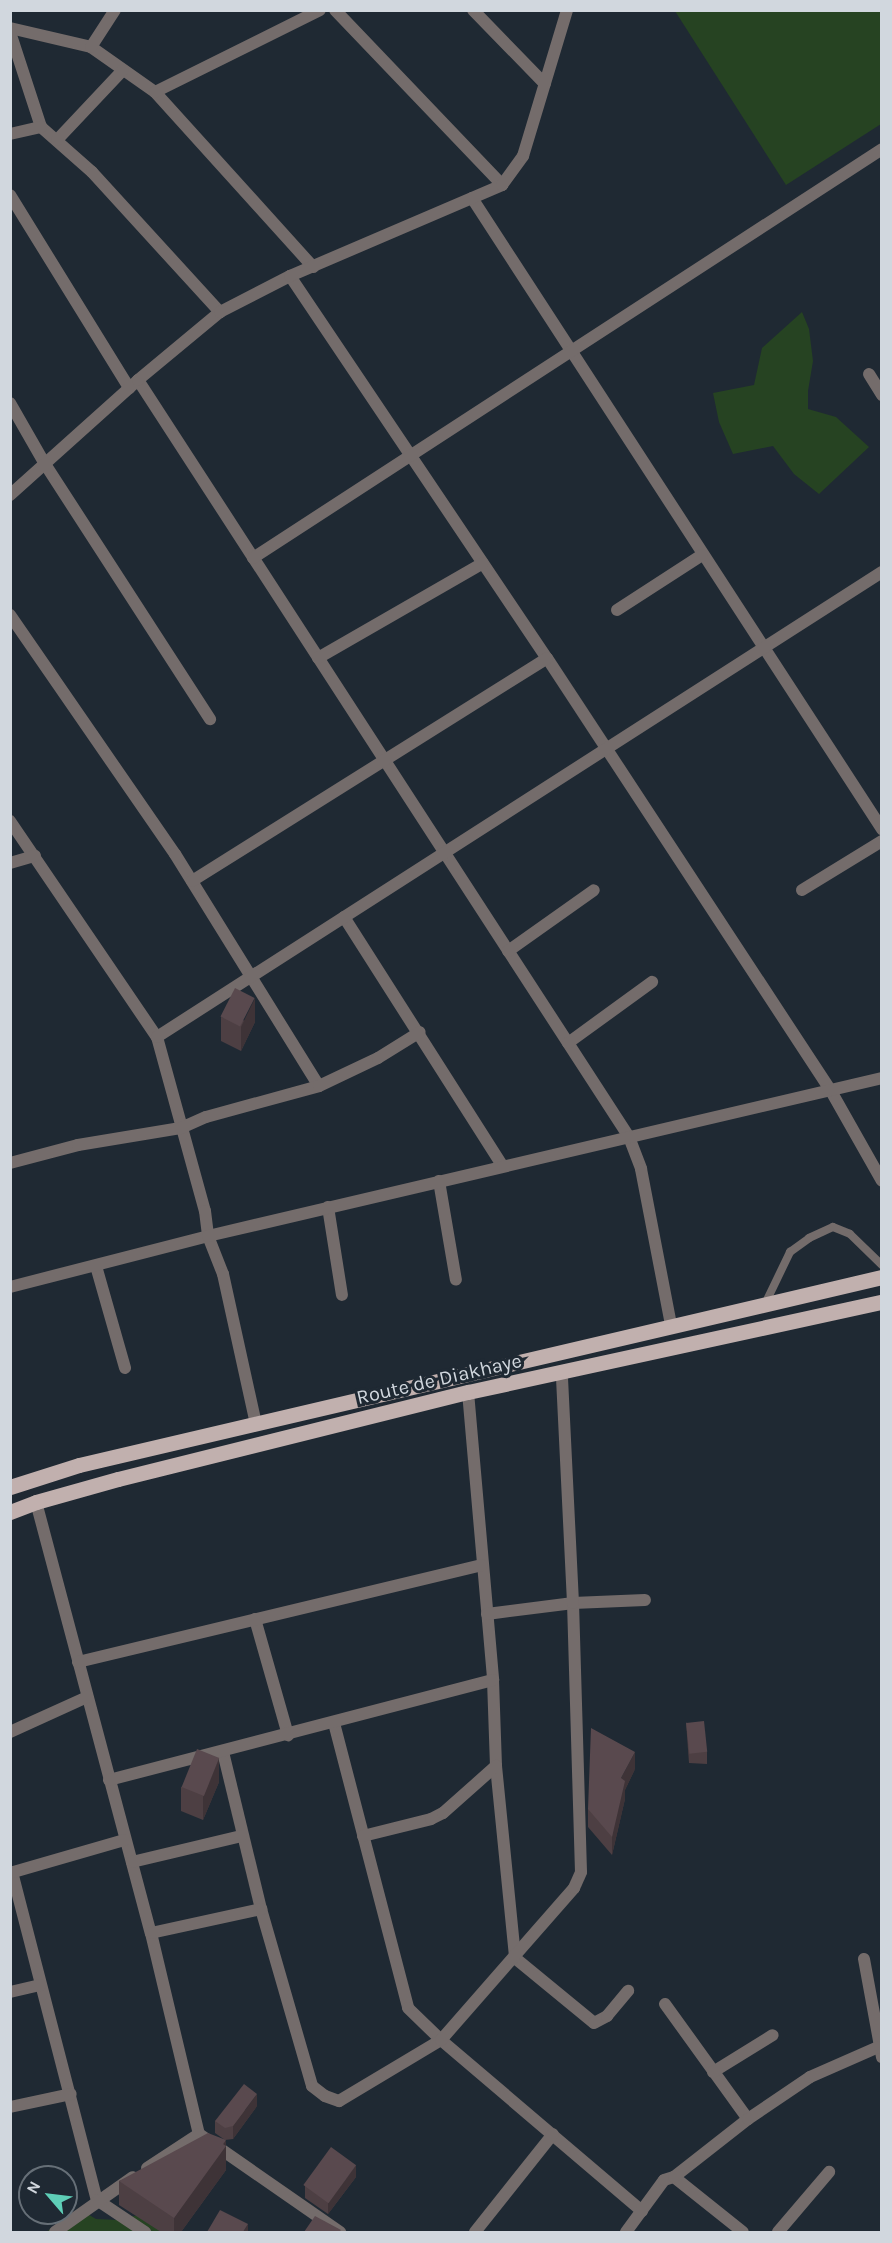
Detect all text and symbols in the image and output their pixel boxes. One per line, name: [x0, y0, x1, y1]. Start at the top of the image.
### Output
street label: Route de Diakhaye: [354, 1348, 524, 1410]
north arrow: [18, 2165, 78, 2225]
text: N: [22, 2178, 45, 2197]

